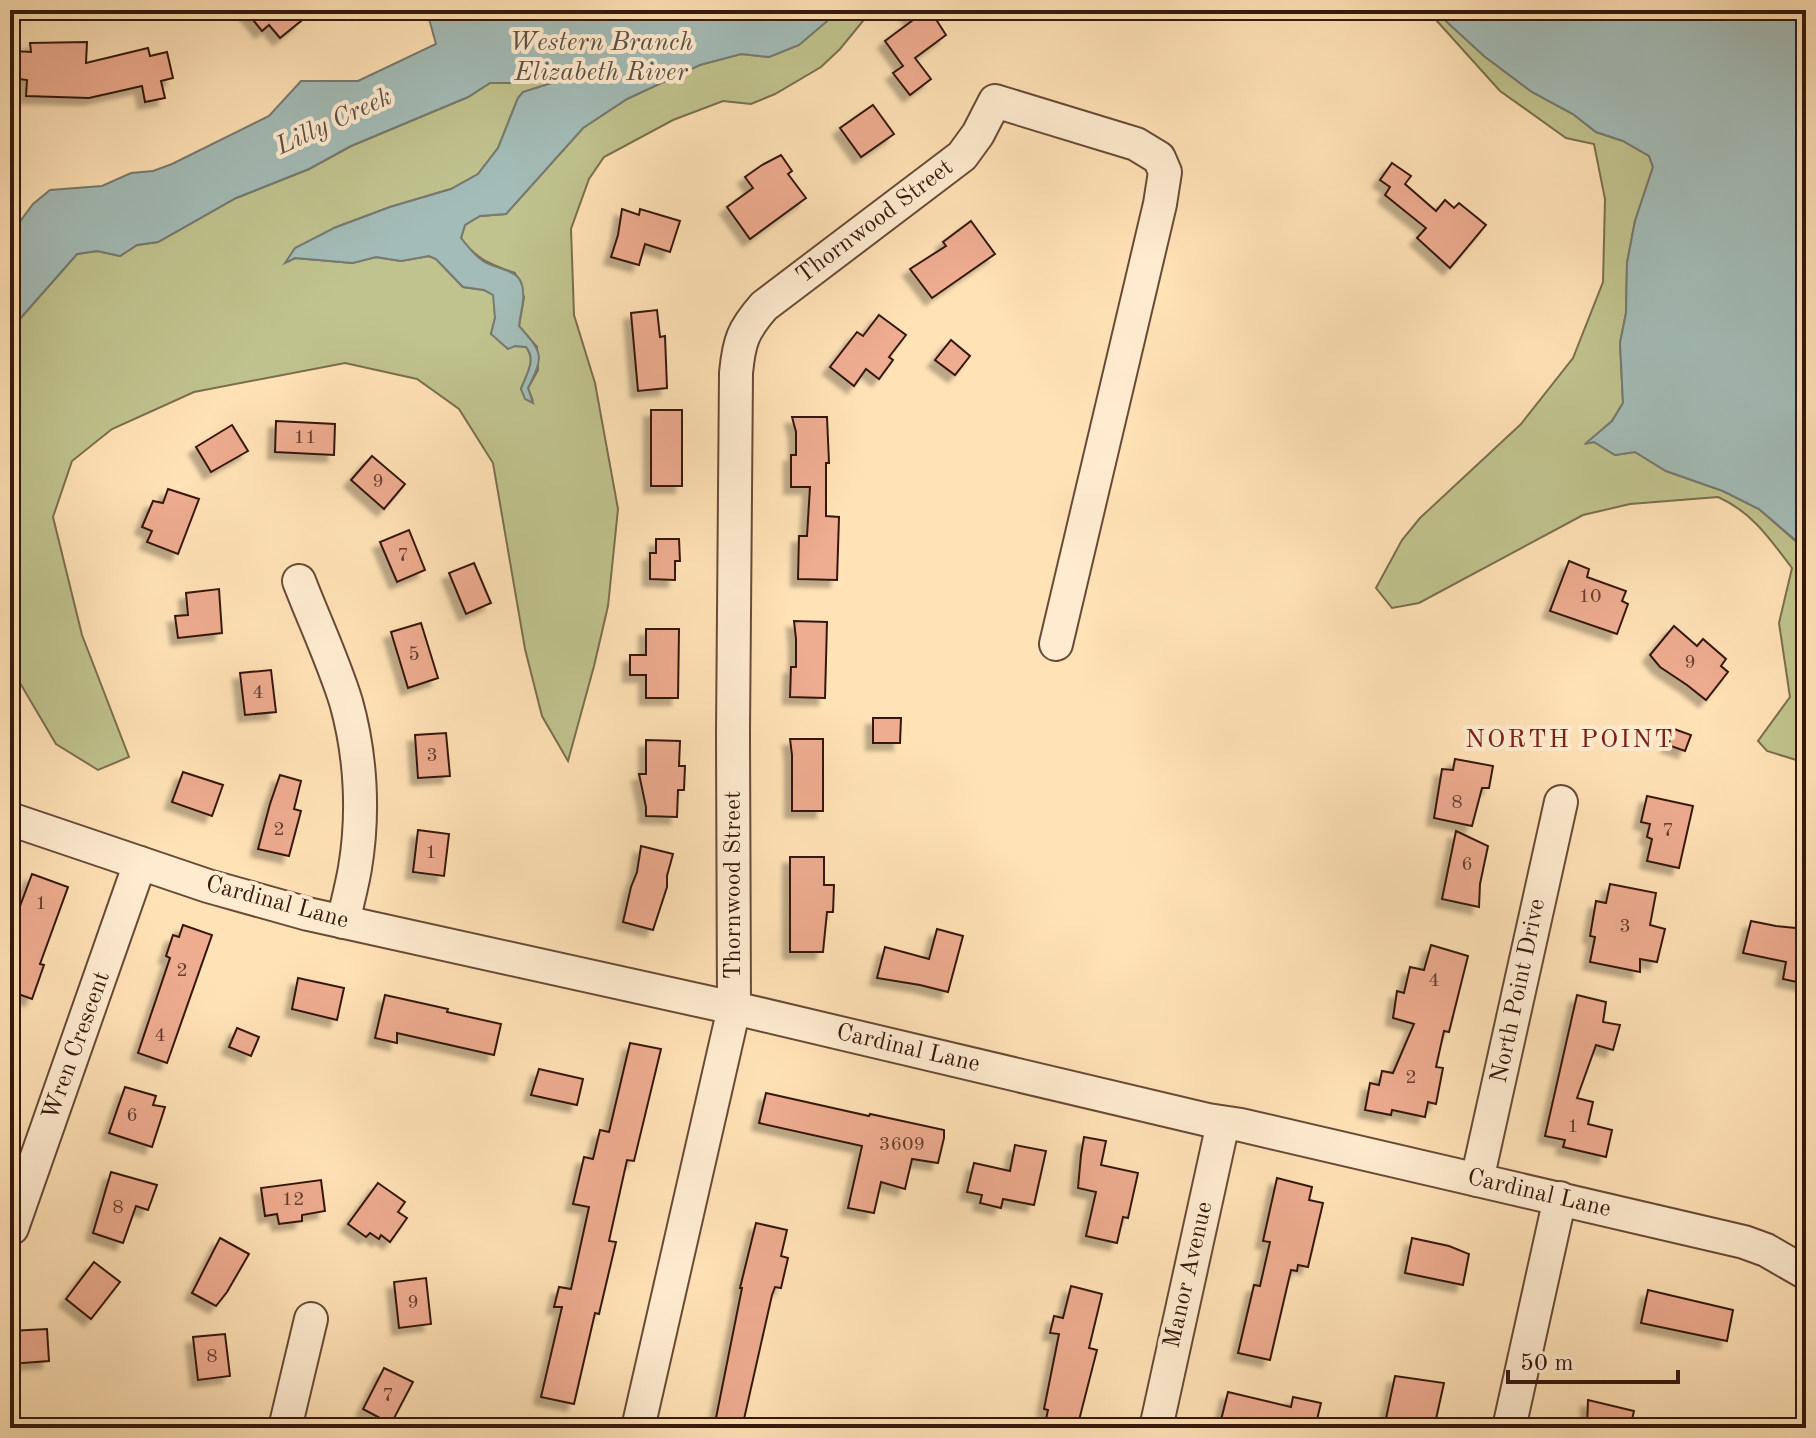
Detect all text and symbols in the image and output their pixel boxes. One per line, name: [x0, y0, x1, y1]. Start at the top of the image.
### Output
water label: Western Branch Elizabeth River: [509, 30, 693, 86]
water label: Lilly Creek: [271, 84, 396, 161]
street label: Thornwood Street: [792, 156, 958, 288]
house number: 11: [293, 428, 317, 448]
house number: 9: [372, 472, 384, 492]
house number: 7: [397, 546, 409, 566]
house number: 10: [1578, 587, 1602, 607]
house number: 5: [408, 645, 420, 665]
house number: 9: [1684, 653, 1696, 673]
house number: 4: [252, 683, 264, 703]
district label: NORTH POINT: [1465, 727, 1675, 753]
house number: 3: [426, 746, 438, 766]
street label: Thornwood Street: [722, 790, 746, 980]
house number: 8: [1451, 793, 1463, 813]
house number: 2: [273, 820, 285, 840]
house number: 7: [1662, 821, 1674, 841]
house number: 1: [425, 843, 437, 863]
house number: 6: [1461, 855, 1473, 875]
street label: Cardinal Lane: [203, 872, 351, 934]
house number: 1: [35, 894, 47, 914]
street label: North Point Drive: [1488, 897, 1550, 1085]
house number: 3: [1619, 917, 1631, 937]
house number: 2: [176, 961, 188, 981]
street label: Wren Crescent: [39, 968, 115, 1124]
house number: 4: [1428, 971, 1440, 991]
street label: Cardinal Lane: [834, 1021, 982, 1077]
house number: 4: [154, 1026, 166, 1046]
house number: 2: [1405, 1068, 1417, 1088]
house number: 6: [126, 1106, 138, 1126]
house number: 1: [1567, 1117, 1579, 1137]
house number: 3609: [879, 1135, 925, 1155]
street label: Cardinal Lane: [1465, 1166, 1613, 1222]
house number: 12: [281, 1190, 305, 1210]
house number: 8: [112, 1198, 124, 1218]
street label: Manor Avenue: [1160, 1199, 1218, 1351]
house number: 9: [407, 1293, 419, 1313]
scale bar: [1508, 1334, 1678, 1384]
house number: 8: [206, 1347, 218, 1367]
text: 50 m: [1520, 1352, 1574, 1376]
house number: 7: [382, 1386, 394, 1406]

